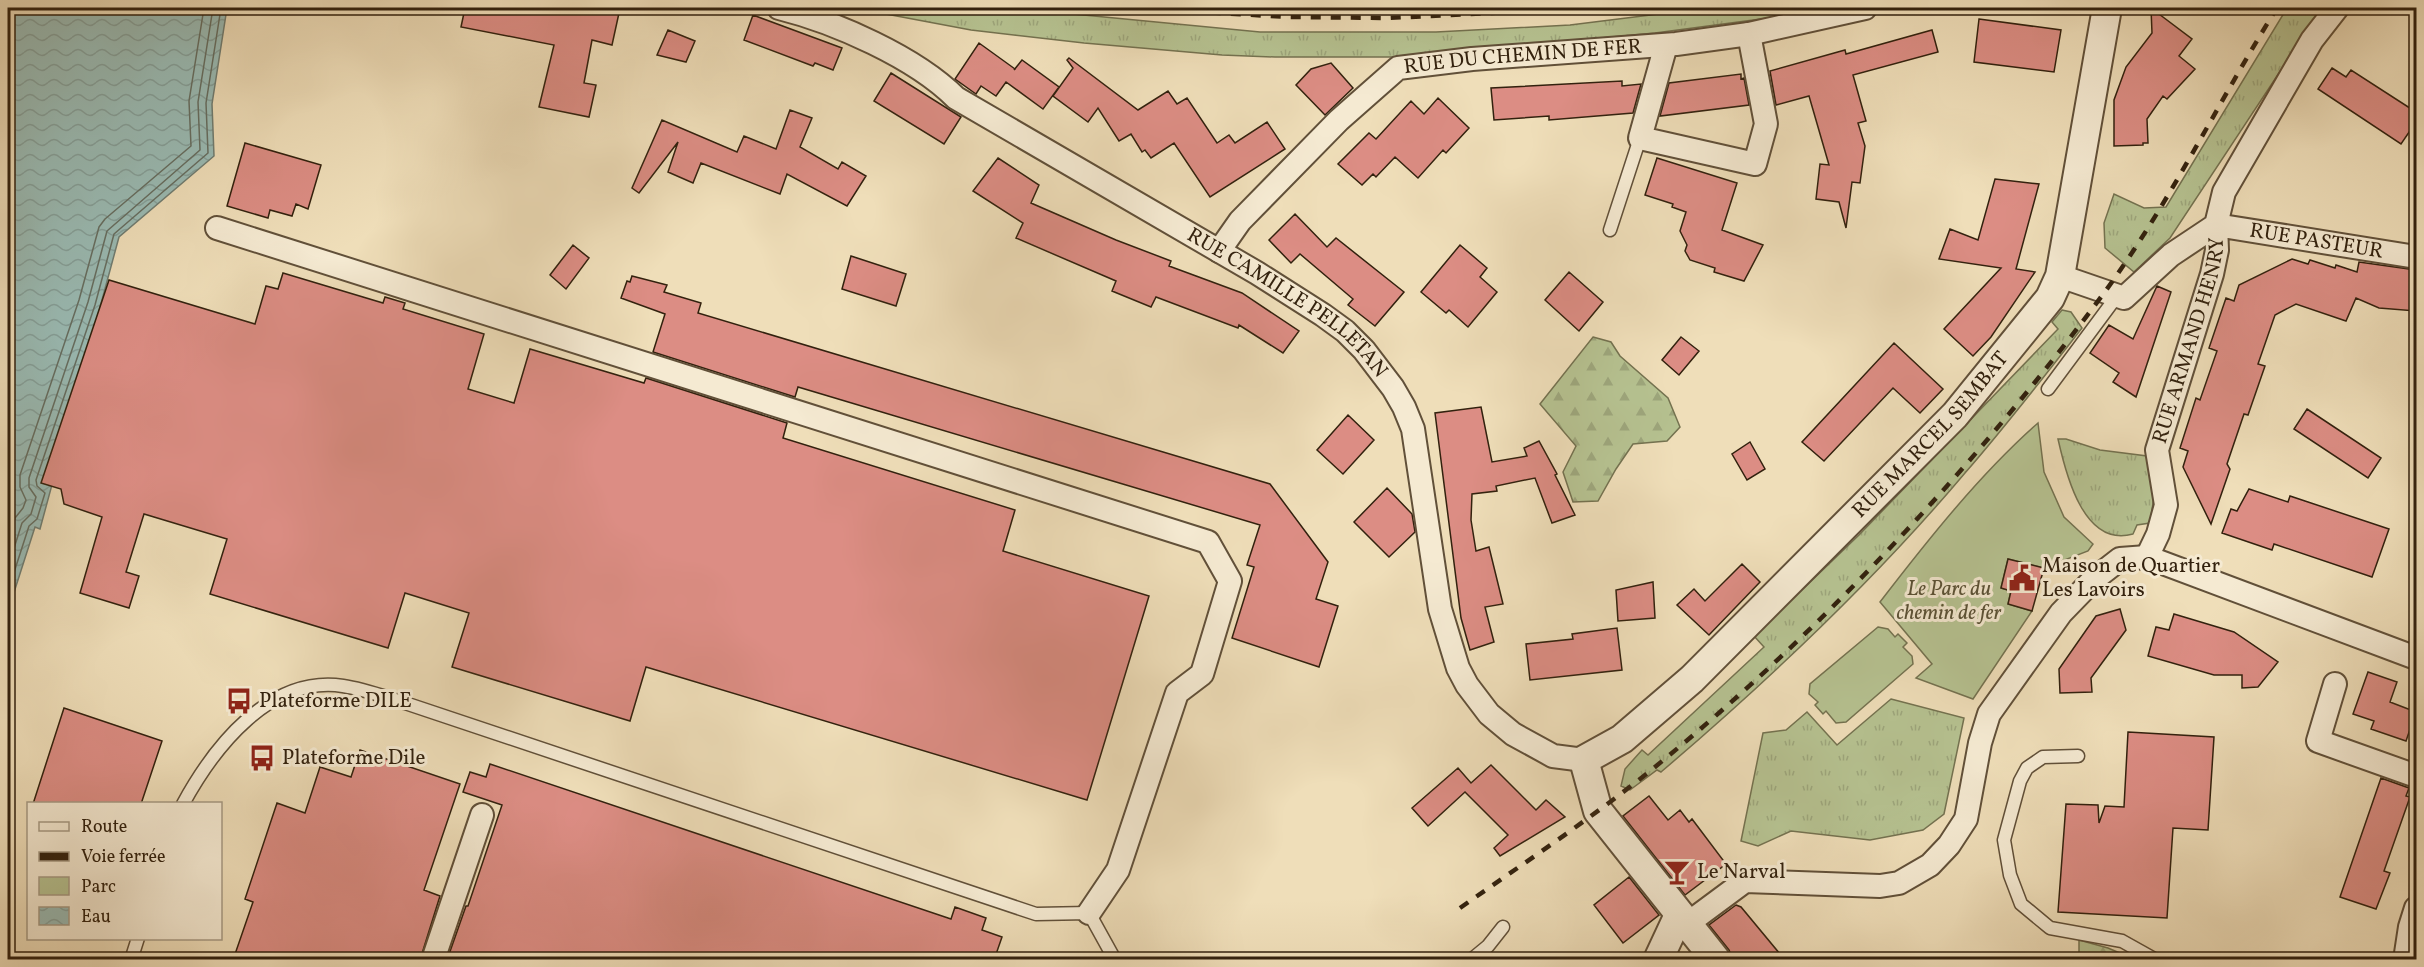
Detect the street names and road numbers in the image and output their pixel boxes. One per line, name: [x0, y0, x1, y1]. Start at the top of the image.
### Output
street label: RUE DU CHEMIN DE FER: [1402, 32, 1643, 82]
street label: RUE PASTEUR: [2248, 216, 2385, 266]
street label: RUE CAMILLE PELLETAN: [1181, 221, 1395, 384]
street label: RUE ARMAND HENRY: [2145, 236, 2232, 447]
street label: RUE MARCEL SEMBAT: [1846, 345, 2015, 525]

